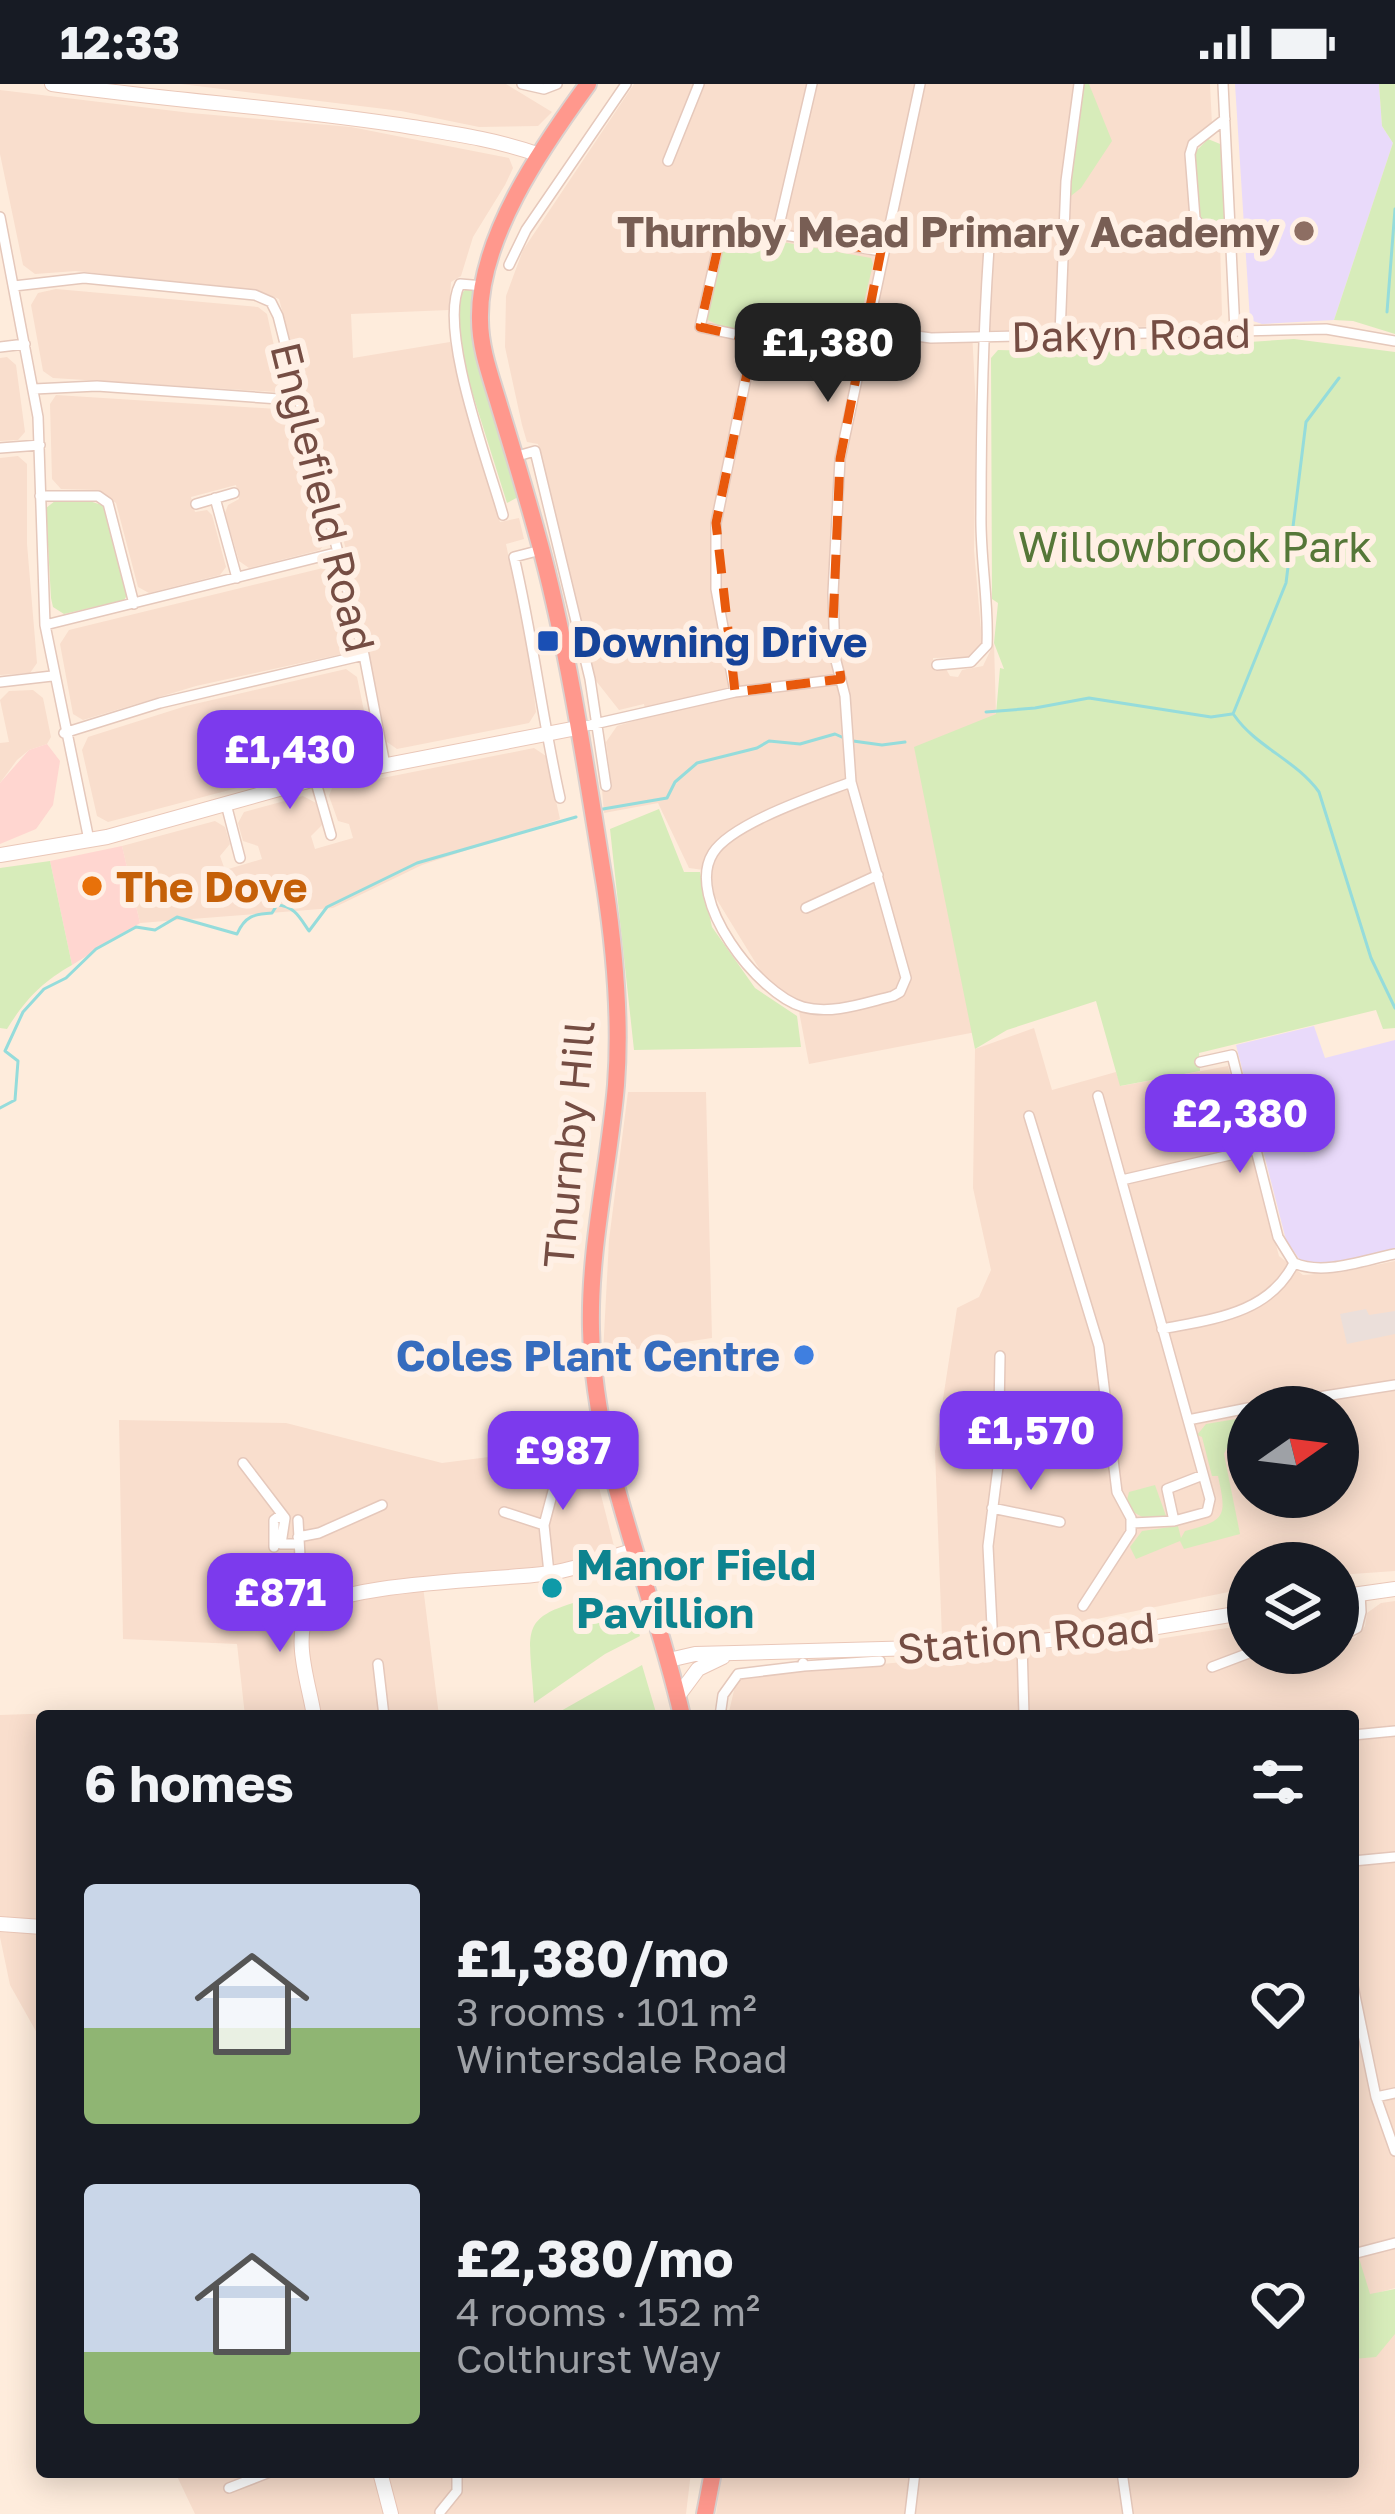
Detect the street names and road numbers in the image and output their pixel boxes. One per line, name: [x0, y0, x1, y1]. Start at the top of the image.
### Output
street label: Dakyn Road: [1011, 307, 1251, 361]
street label: Englefield Road: [261, 337, 387, 657]
street label: Thurnby Hill: [532, 1018, 604, 1270]
street label: Station Road: [895, 1601, 1157, 1673]

